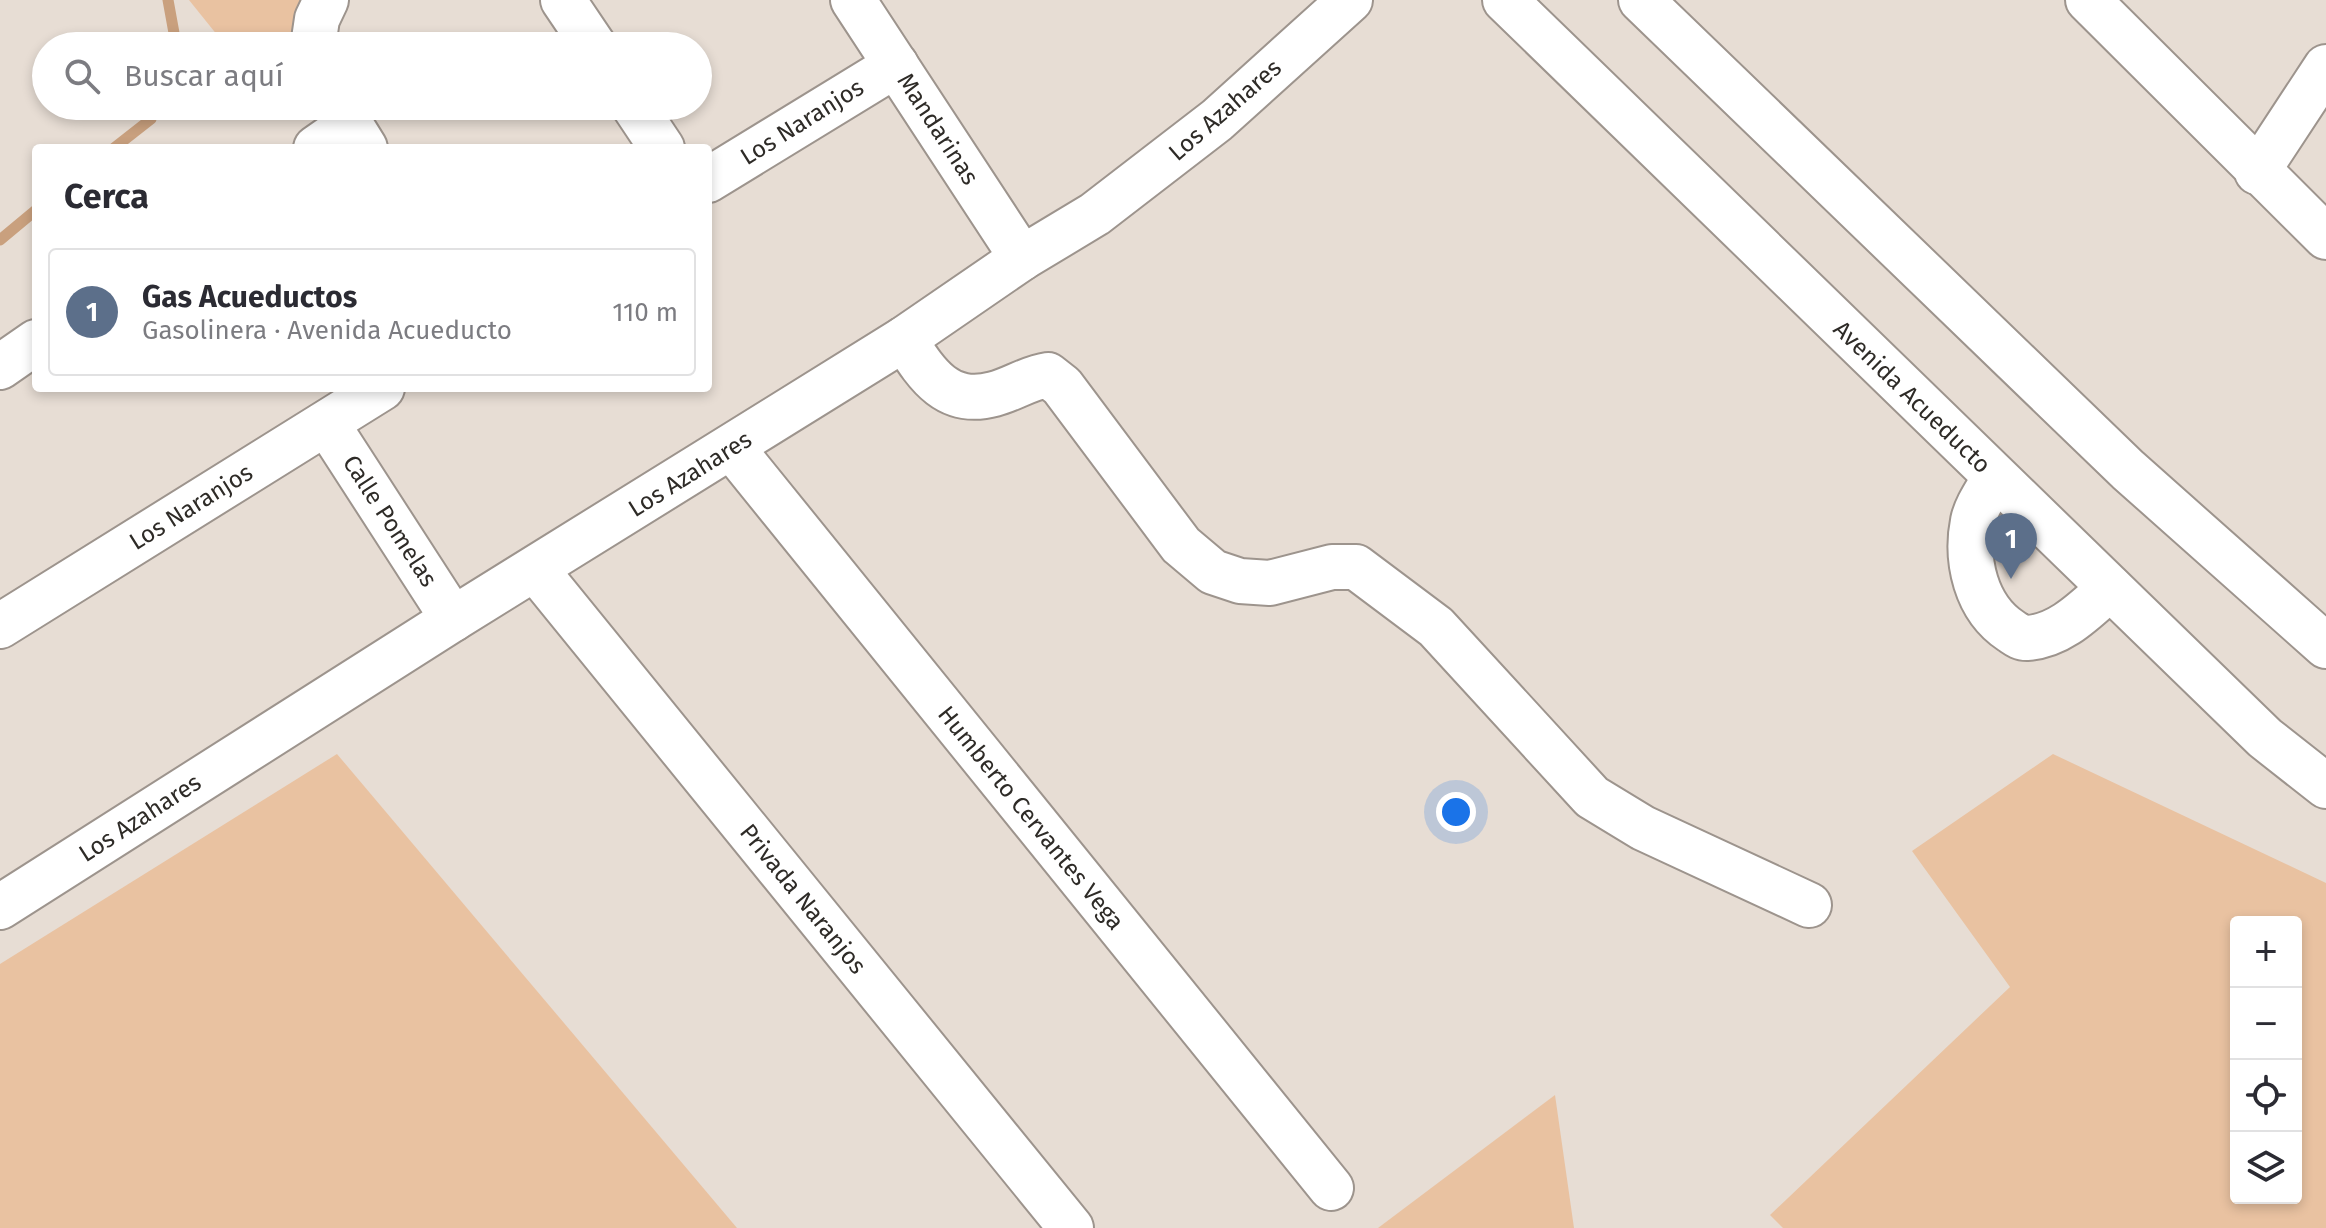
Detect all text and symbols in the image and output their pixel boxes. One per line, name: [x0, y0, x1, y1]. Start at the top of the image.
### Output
search box: [32, 32, 712, 120]
icon: search: [60, 54, 104, 98]
street label: Los Azahares: [1163, 54, 1287, 166]
text: Buscar aquí: [124, 58, 284, 94]
street label: Mandarinas: [892, 68, 984, 190]
street label: Los Naranjos: [735, 73, 869, 171]
text: Cerca: [64, 176, 149, 217]
text: Gas Acueductos: [142, 279, 357, 315]
text: 1: [86, 297, 98, 328]
text: 110 m: [612, 297, 678, 328]
text: Gasolinera · Avenida Acueducto: [142, 315, 512, 346]
street label: Avenida Acueducto: [1828, 315, 1996, 479]
street label: Los Azahares: [623, 425, 757, 523]
street label: Calle Pomelas: [337, 450, 443, 592]
street label: Los Naranjos: [124, 458, 258, 556]
pin: 1: [1985, 513, 2037, 579]
street label: Humberto Cervantes Vega: [932, 700, 1130, 936]
street label: Los Azahares: [74, 768, 206, 868]
your location: [1436, 792, 1476, 832]
street label: Privada Naranjos: [734, 818, 872, 980]
map controls: [2230, 916, 2302, 1204]
button: +: [2230, 916, 2302, 988]
button: −: [2230, 988, 2302, 1060]
button: locate: [2230, 1060, 2302, 1132]
button: layers: [2230, 1132, 2302, 1204]

